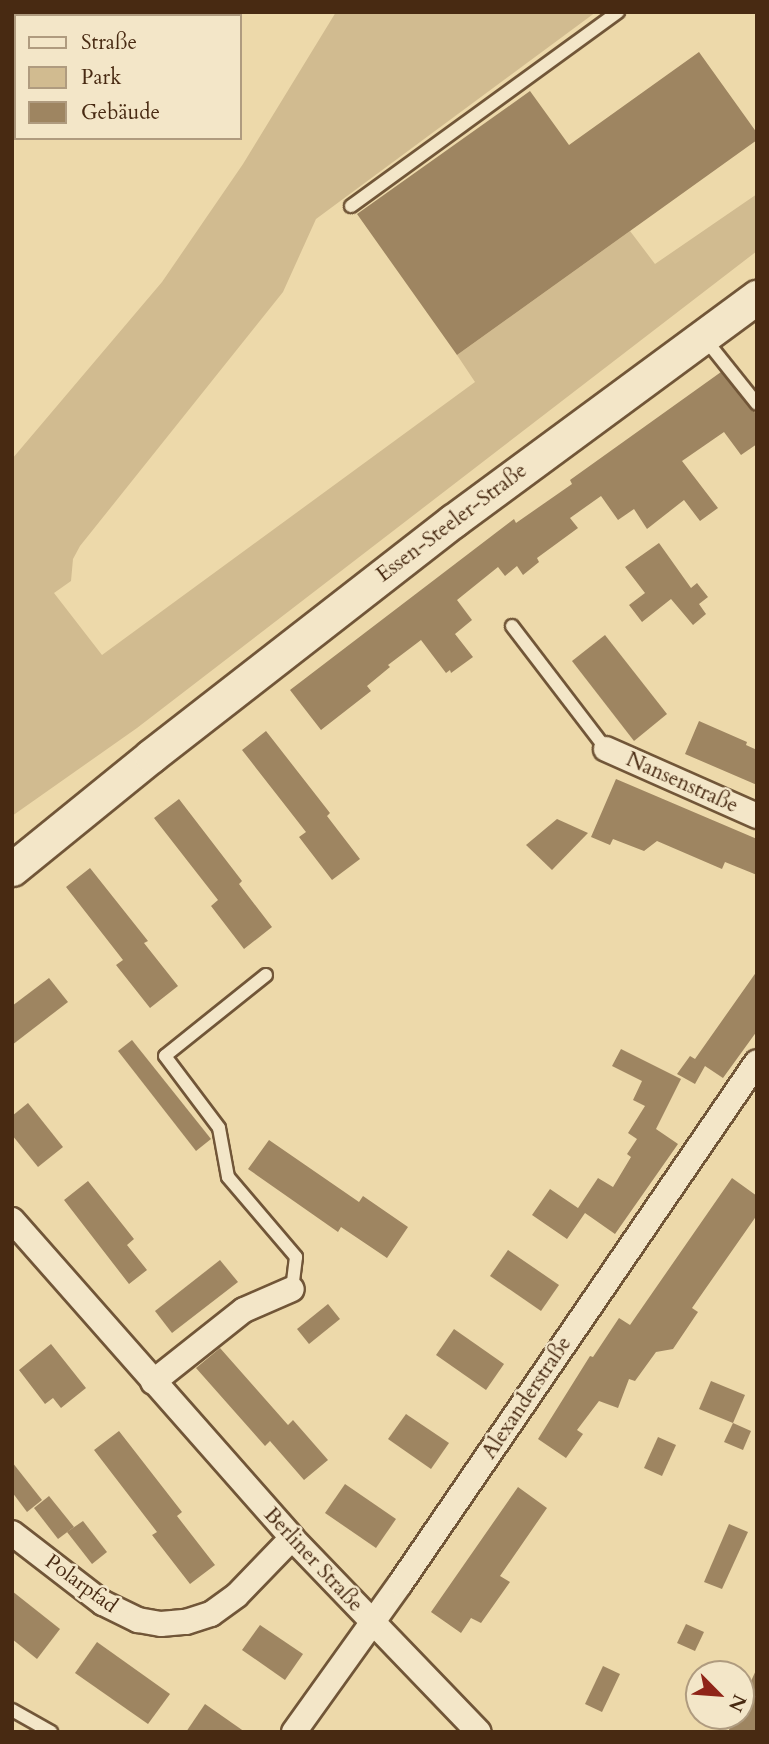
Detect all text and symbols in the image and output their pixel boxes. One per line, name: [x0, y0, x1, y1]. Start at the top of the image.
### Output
legend: [14, 14, 242, 140]
text: Straße: [81, 28, 137, 57]
text: Park: [81, 63, 121, 92]
text: Gebäude: [81, 98, 160, 127]
street label: Essen-Steeler-Straße: [372, 458, 532, 588]
street label: Nansenstraße: [622, 747, 742, 819]
street label: Alexanderstraße: [477, 1332, 577, 1464]
street label: Berliner Straße: [258, 1503, 368, 1617]
street label: Polarpfad: [40, 1549, 122, 1619]
north arrow: [685, 1660, 755, 1730]
text: N: [722, 1690, 752, 1716]

